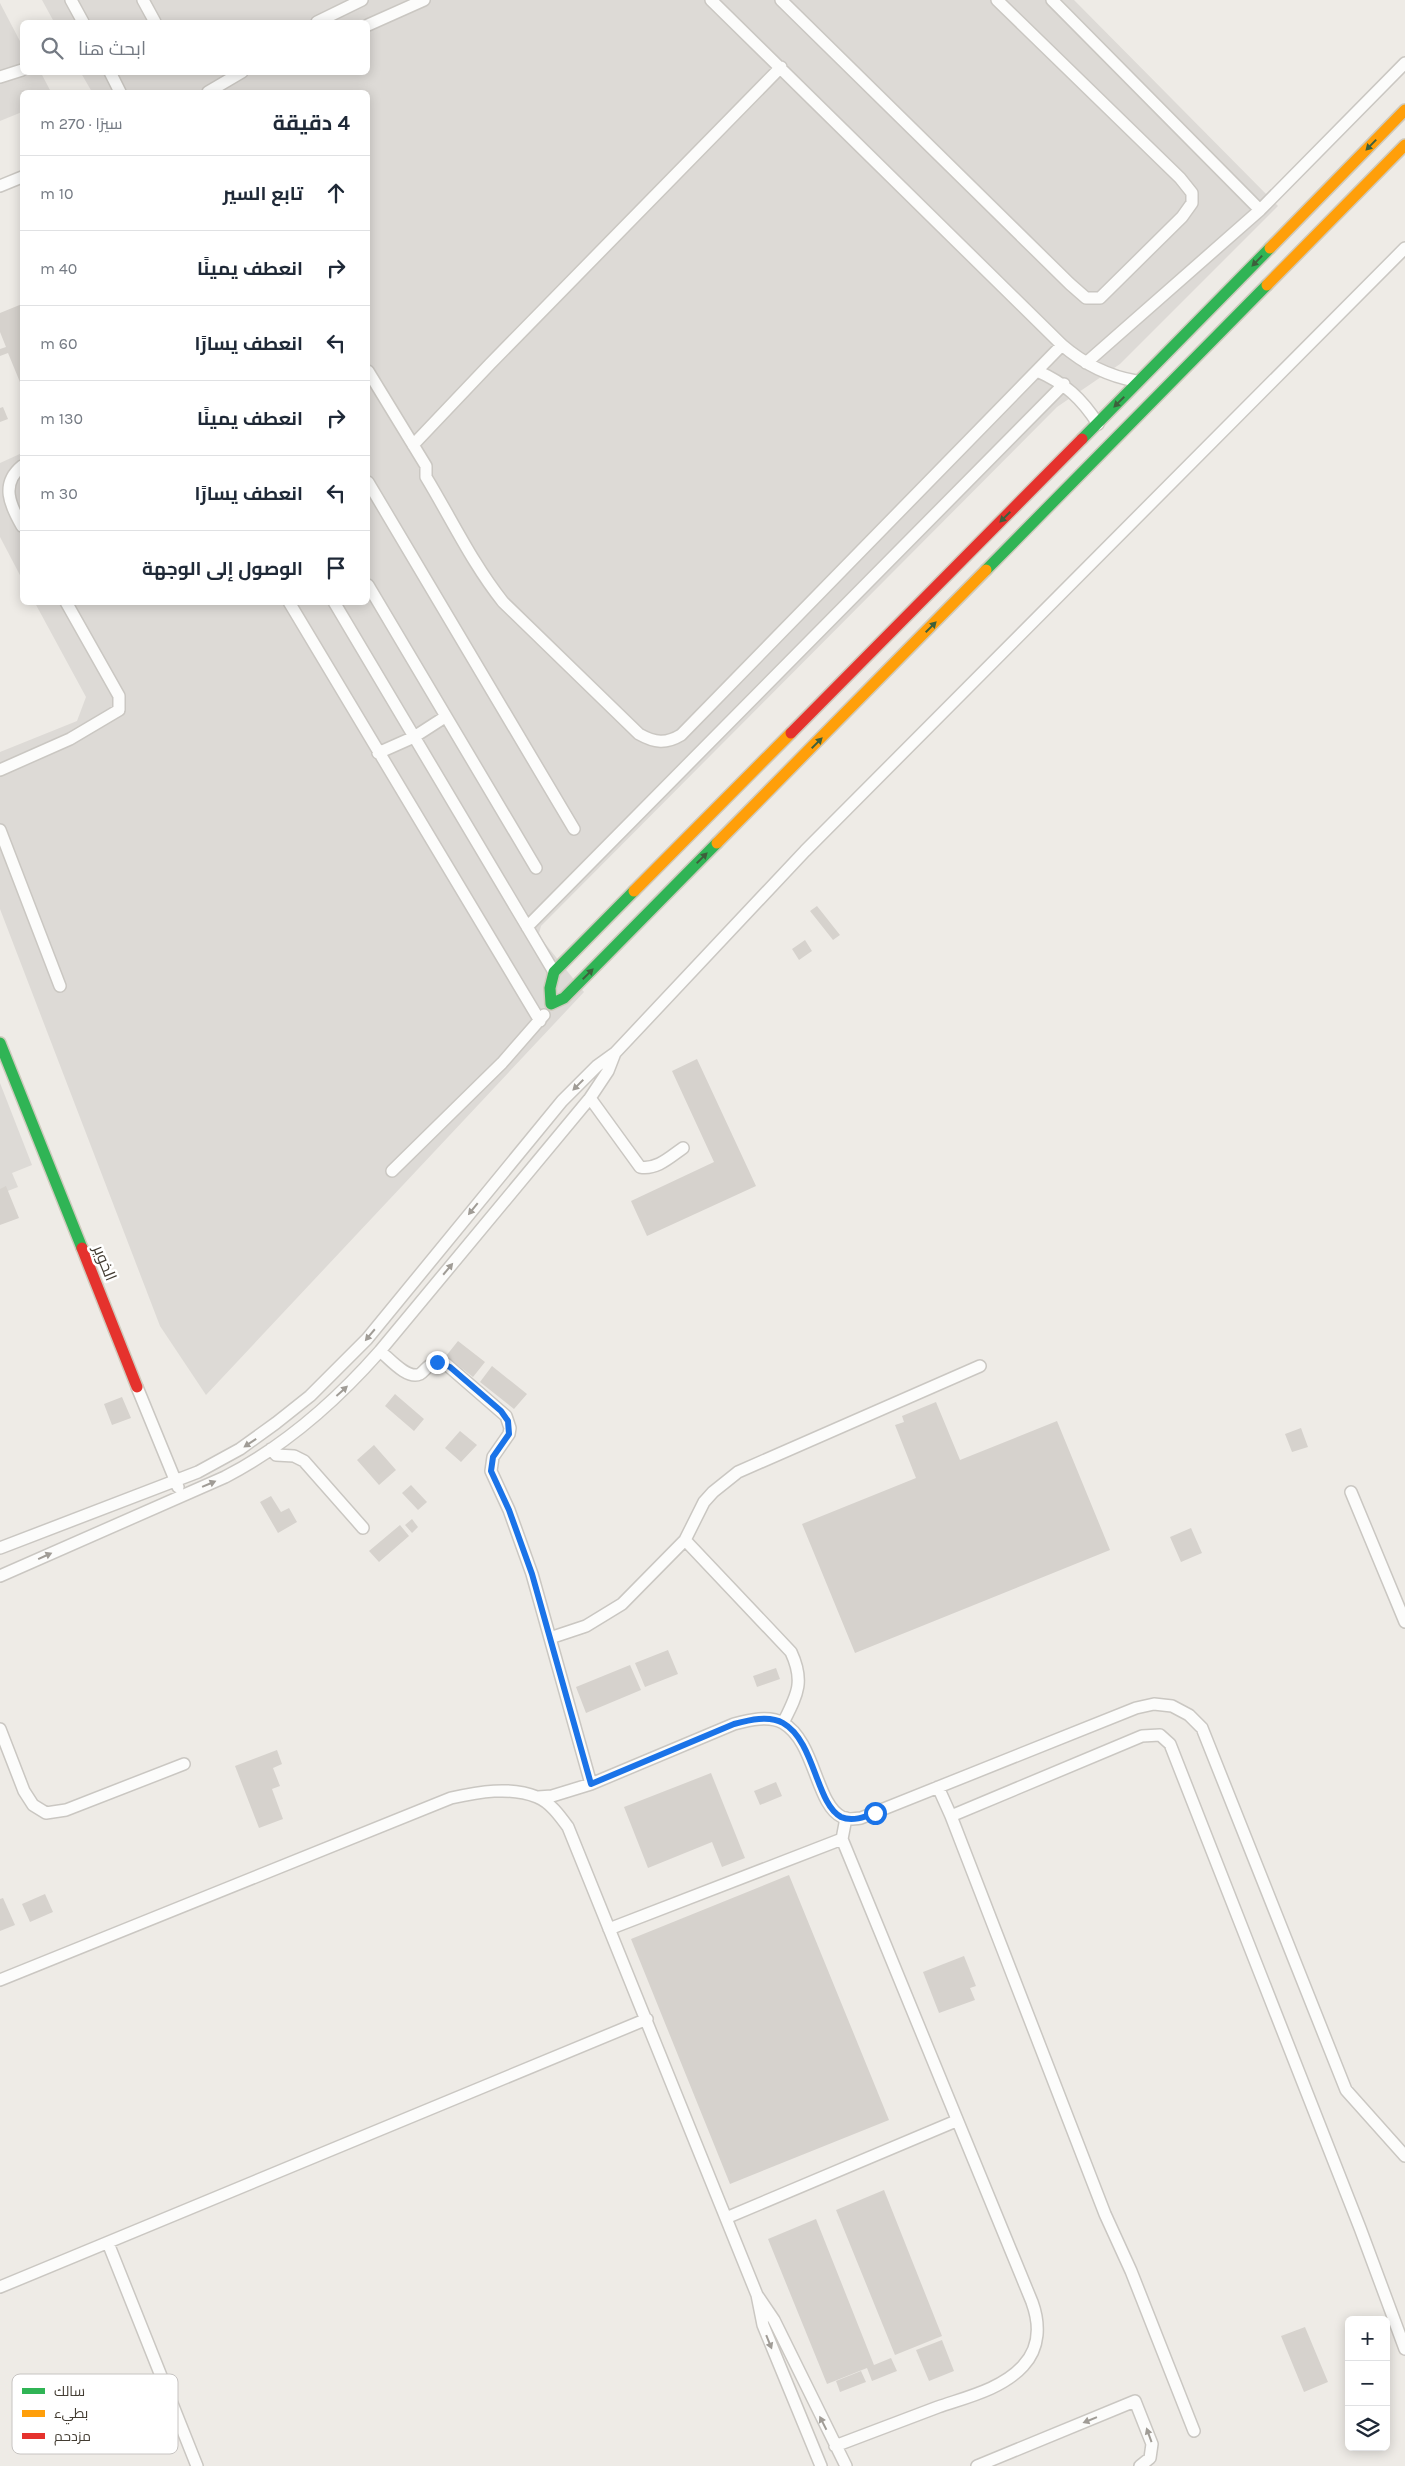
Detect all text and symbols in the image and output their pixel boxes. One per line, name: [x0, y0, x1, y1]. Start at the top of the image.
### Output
search box: [20, 20, 370, 75]
icon: search: [38, 34, 66, 62]
text: ابحث هنا: [78, 38, 146, 60]
text: 4 دقيقة: [273, 111, 350, 135]
text: سيرًا · 270 m: [40, 114, 123, 133]
one-way arrow: [1365, 138, 1377, 150]
icon: ahead: [322, 179, 350, 207]
text: تابع السير: [223, 183, 303, 205]
text: 10 m: [40, 184, 74, 203]
icon: right: [322, 254, 350, 282]
one-way arrow: [1251, 254, 1263, 266]
text: انعطف يمينًا: [197, 258, 303, 280]
text: 40 m: [40, 259, 77, 278]
icon: left: [322, 329, 350, 357]
text: انعطف يسارًا: [195, 333, 303, 355]
text: 60 m: [40, 334, 77, 353]
one-way arrow: [1113, 396, 1125, 408]
icon: right: [322, 404, 350, 432]
text: انعطف يمينًا: [197, 408, 303, 430]
text: 130 m: [40, 409, 83, 428]
icon: left: [322, 479, 350, 507]
text: انعطف يسارًا: [195, 483, 303, 505]
text: 30 m: [40, 484, 78, 503]
one-way arrow: [999, 511, 1011, 523]
icon: arrive: [322, 554, 350, 582]
text: الوصول إلى الوجهة: [142, 558, 303, 580]
one-way arrow: [925, 621, 937, 633]
one-way arrow: [810, 737, 822, 749]
one-way arrow: [696, 852, 708, 864]
one-way arrow: [582, 968, 594, 980]
one-way arrow: [572, 1078, 584, 1090]
one-way arrow: [468, 1202, 479, 1215]
street label: الخوير: [89, 1242, 121, 1284]
one-way arrow: [443, 1262, 454, 1275]
one-way arrow: [365, 1328, 376, 1341]
route end: [426, 1351, 449, 1374]
one-way arrow: [335, 1385, 347, 1397]
one-way arrow: [243, 1438, 256, 1448]
one-way arrow: [202, 1479, 216, 1487]
one-way arrow: [38, 1552, 52, 1560]
route start: [864, 1802, 887, 1825]
map controls: [1345, 2316, 1390, 2451]
button: +: [1345, 2316, 1390, 2361]
one-way arrow: [765, 2335, 773, 2350]
button: −: [1345, 2361, 1390, 2406]
legend: [12, 2374, 178, 2454]
text: سالك: [54, 2383, 85, 2400]
text: بطيء: [54, 2405, 88, 2425]
button: layers: [1345, 2406, 1390, 2451]
one-way arrow: [819, 2415, 827, 2430]
one-way arrow: [1083, 2416, 1097, 2424]
one-way arrow: [1145, 2427, 1153, 2442]
text: مزدحم: [54, 2428, 91, 2446]

